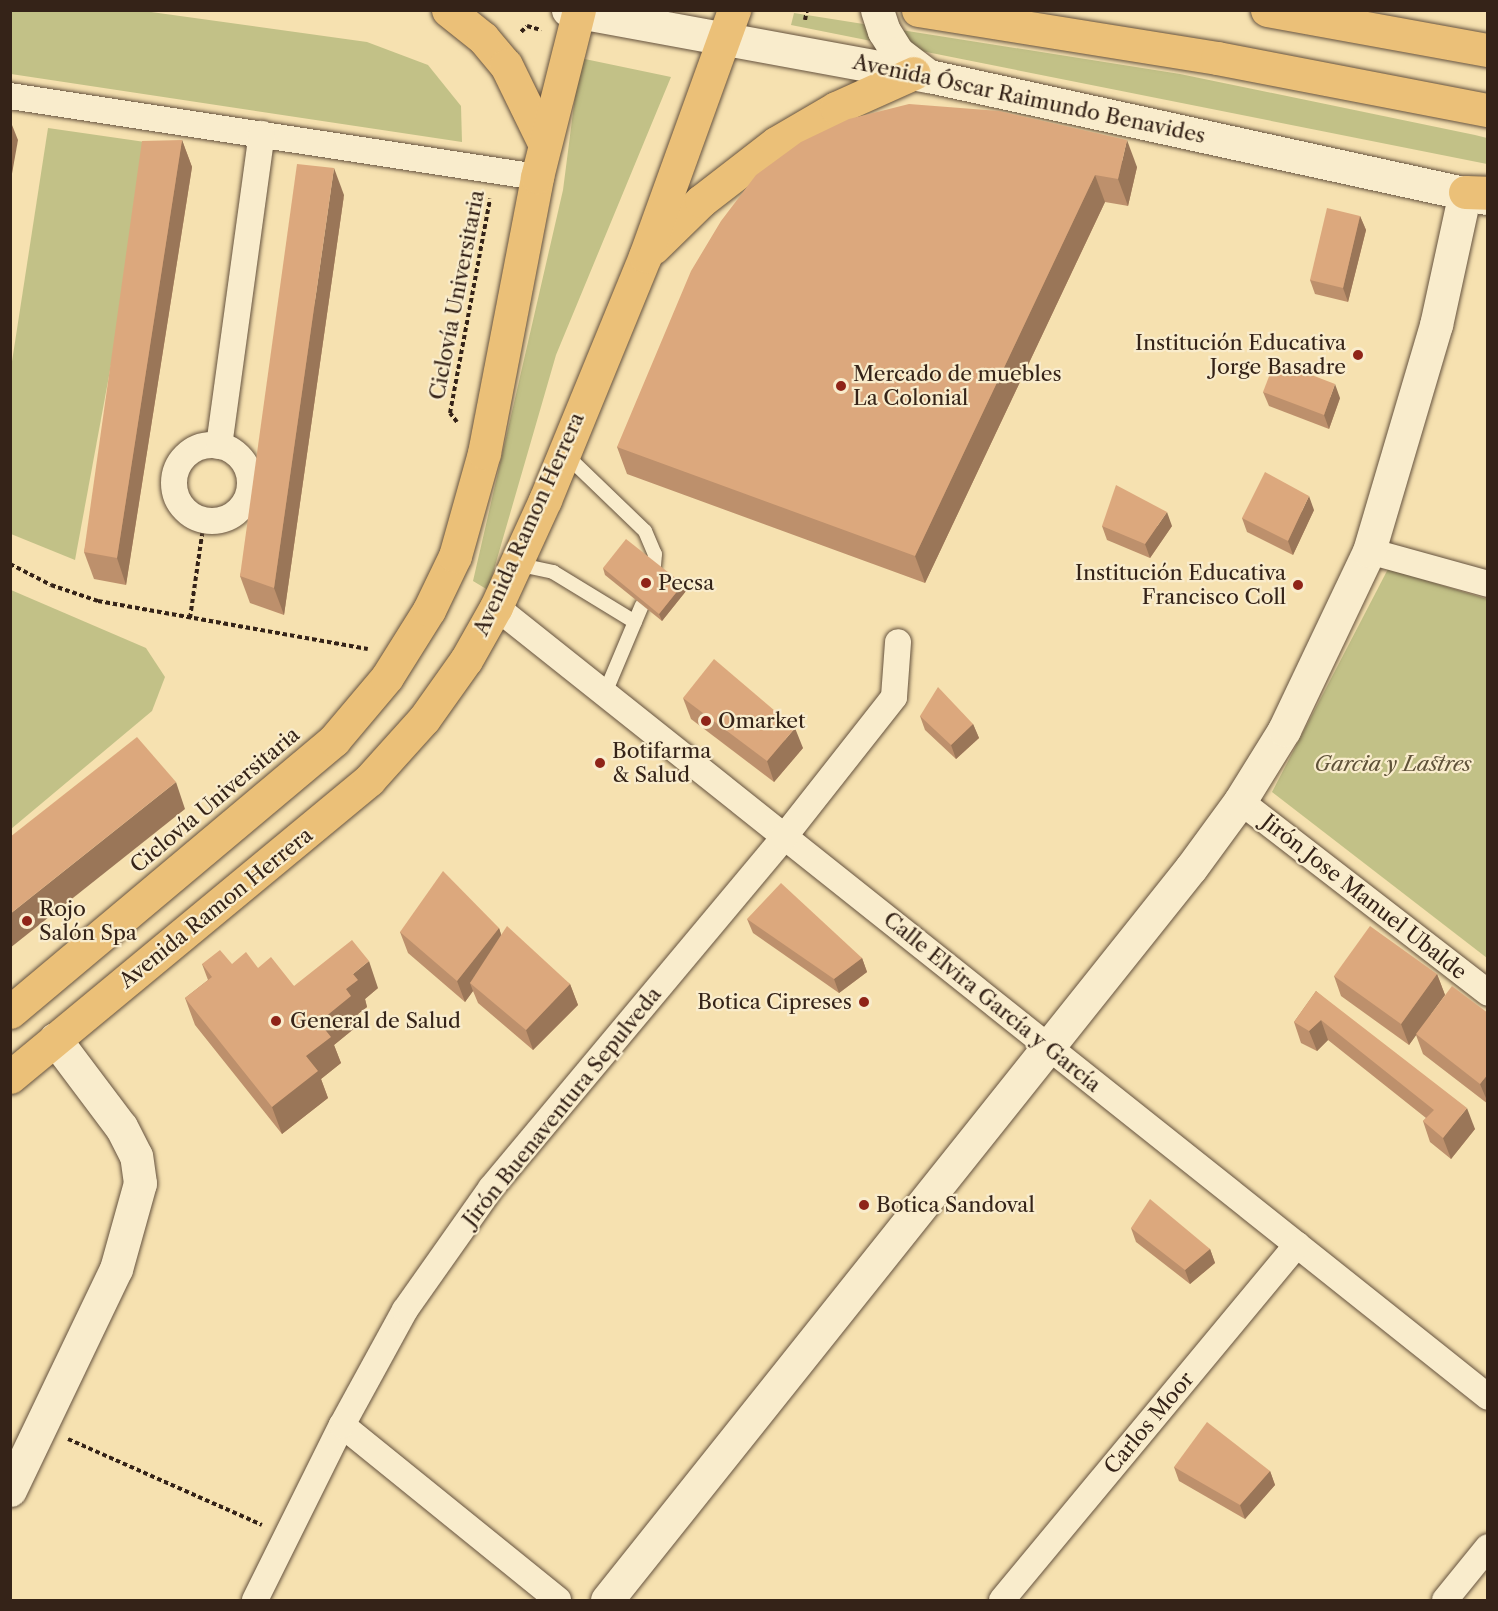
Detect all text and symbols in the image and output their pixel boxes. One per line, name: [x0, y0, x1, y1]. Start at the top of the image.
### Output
street label: Avenida Óscar Raimundo Benavides: [850, 49, 1208, 149]
street label: Ciclovía Universitaria: [424, 188, 490, 402]
place label: Institución Educativa Jorge Basadre: [1135, 330, 1346, 380]
marker: Institución Educativa Jorge Basadre: [1351, 348, 1365, 362]
place label: Mercado de muebles La Colonial: [853, 361, 1062, 411]
marker: Mercado de muebles La Colonial: [834, 379, 848, 393]
street label: Avenida Ramon Herrera: [468, 408, 590, 640]
place label: Institución Educativa Francisco Coll: [1075, 560, 1286, 610]
place label: Pecsa: [658, 570, 714, 596]
marker: Pecsa: [639, 576, 653, 590]
marker: Institución Educativa Francisco Coll: [1291, 578, 1305, 592]
place label: Omarket: [718, 708, 805, 734]
marker: Omarket: [699, 714, 713, 728]
street label: Ciclovía Universitaria: [125, 722, 305, 878]
place label: Botifarma & Salud: [612, 738, 711, 788]
park label: Garcia y Lastres: [1314, 751, 1472, 777]
marker: Botifarma & Salud: [593, 756, 607, 770]
street label: Jirón Jose Manuel Ubalde: [1256, 809, 1472, 985]
street label: Avenida Ramon Herrera: [114, 822, 318, 994]
place label: Rojo Salón Spa: [39, 896, 137, 946]
street label: Calle Elvira García y García: [878, 906, 1106, 1098]
marker: Rojo Salón Spa: [20, 914, 34, 928]
street label: Jirón Buenaventura Sepulveda: [457, 982, 667, 1232]
place label: Botica Cipreses: [697, 989, 852, 1015]
marker: Botica Cipreses: [857, 995, 871, 1009]
place label: General de Salud: [290, 1008, 461, 1034]
marker: General de Salud: [267, 1012, 285, 1030]
place label: Botica Sandoval: [876, 1192, 1035, 1218]
marker: Botica Sandoval: [857, 1198, 871, 1212]
street label: Carlos Moor: [1099, 1367, 1199, 1479]

